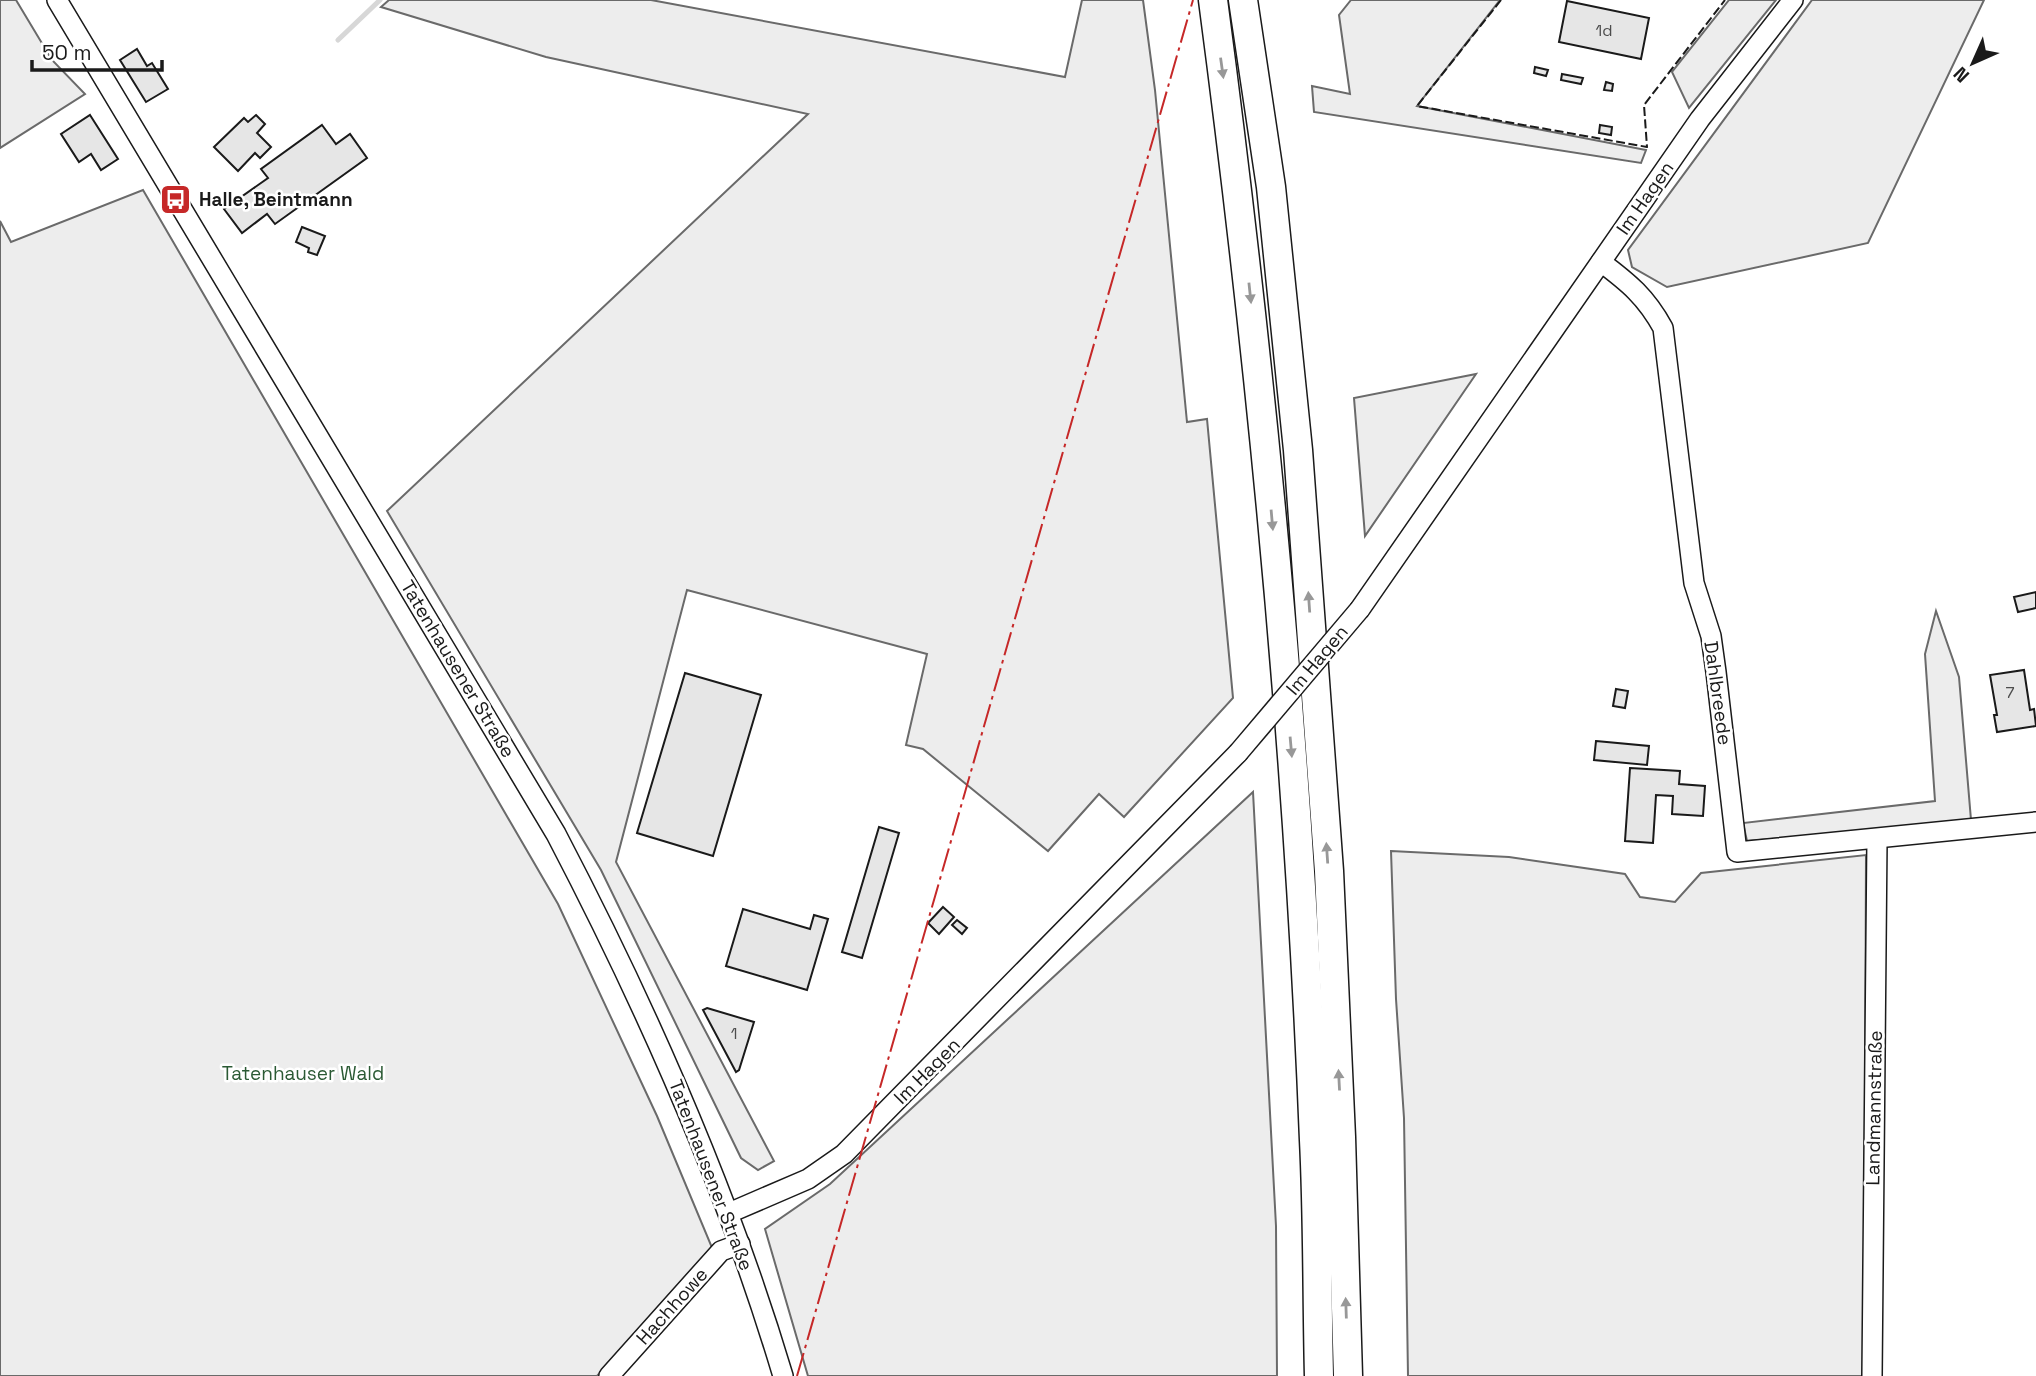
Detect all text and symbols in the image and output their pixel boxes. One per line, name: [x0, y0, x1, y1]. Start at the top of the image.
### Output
house number: 1d: [1596, 20, 1613, 41]
scale bar: [32, 28, 161, 72]
north arrow: [1938, 28, 2008, 98]
text: 50 m: [42, 39, 92, 66]
one-way arrow: [1217, 57, 1228, 79]
text: N: [1948, 61, 1975, 88]
street label: Im Hagen: [1611, 156, 1679, 240]
bus stop icon: Halle, Beintmann: [159, 182, 193, 216]
place label: Halle, Beintmann: [199, 187, 353, 212]
one-way arrow: [1244, 283, 1255, 305]
one-way arrow: [1267, 509, 1278, 531]
street label: Tatenhausener Straße: [395, 576, 521, 762]
one-way arrow: [1304, 591, 1315, 613]
street label: Im Hagen: [1280, 620, 1354, 700]
street label: Dahlbreede: [1698, 639, 1738, 747]
house number: 7: [2005, 682, 2015, 703]
one-way arrow: [1285, 736, 1296, 758]
one-way arrow: [1322, 842, 1333, 864]
house number: 1: [731, 1023, 737, 1044]
street label: Landmannstraße: [1860, 1030, 1888, 1186]
street label: Im Hagen: [888, 1032, 966, 1110]
park label: Tatenhauser Wald: [222, 1061, 384, 1086]
one-way arrow: [1333, 1069, 1344, 1091]
street label: Tatenhausener Straße: [663, 1076, 759, 1274]
street label: Hachhowe: [631, 1262, 713, 1350]
one-way arrow: [1340, 1297, 1352, 1319]

